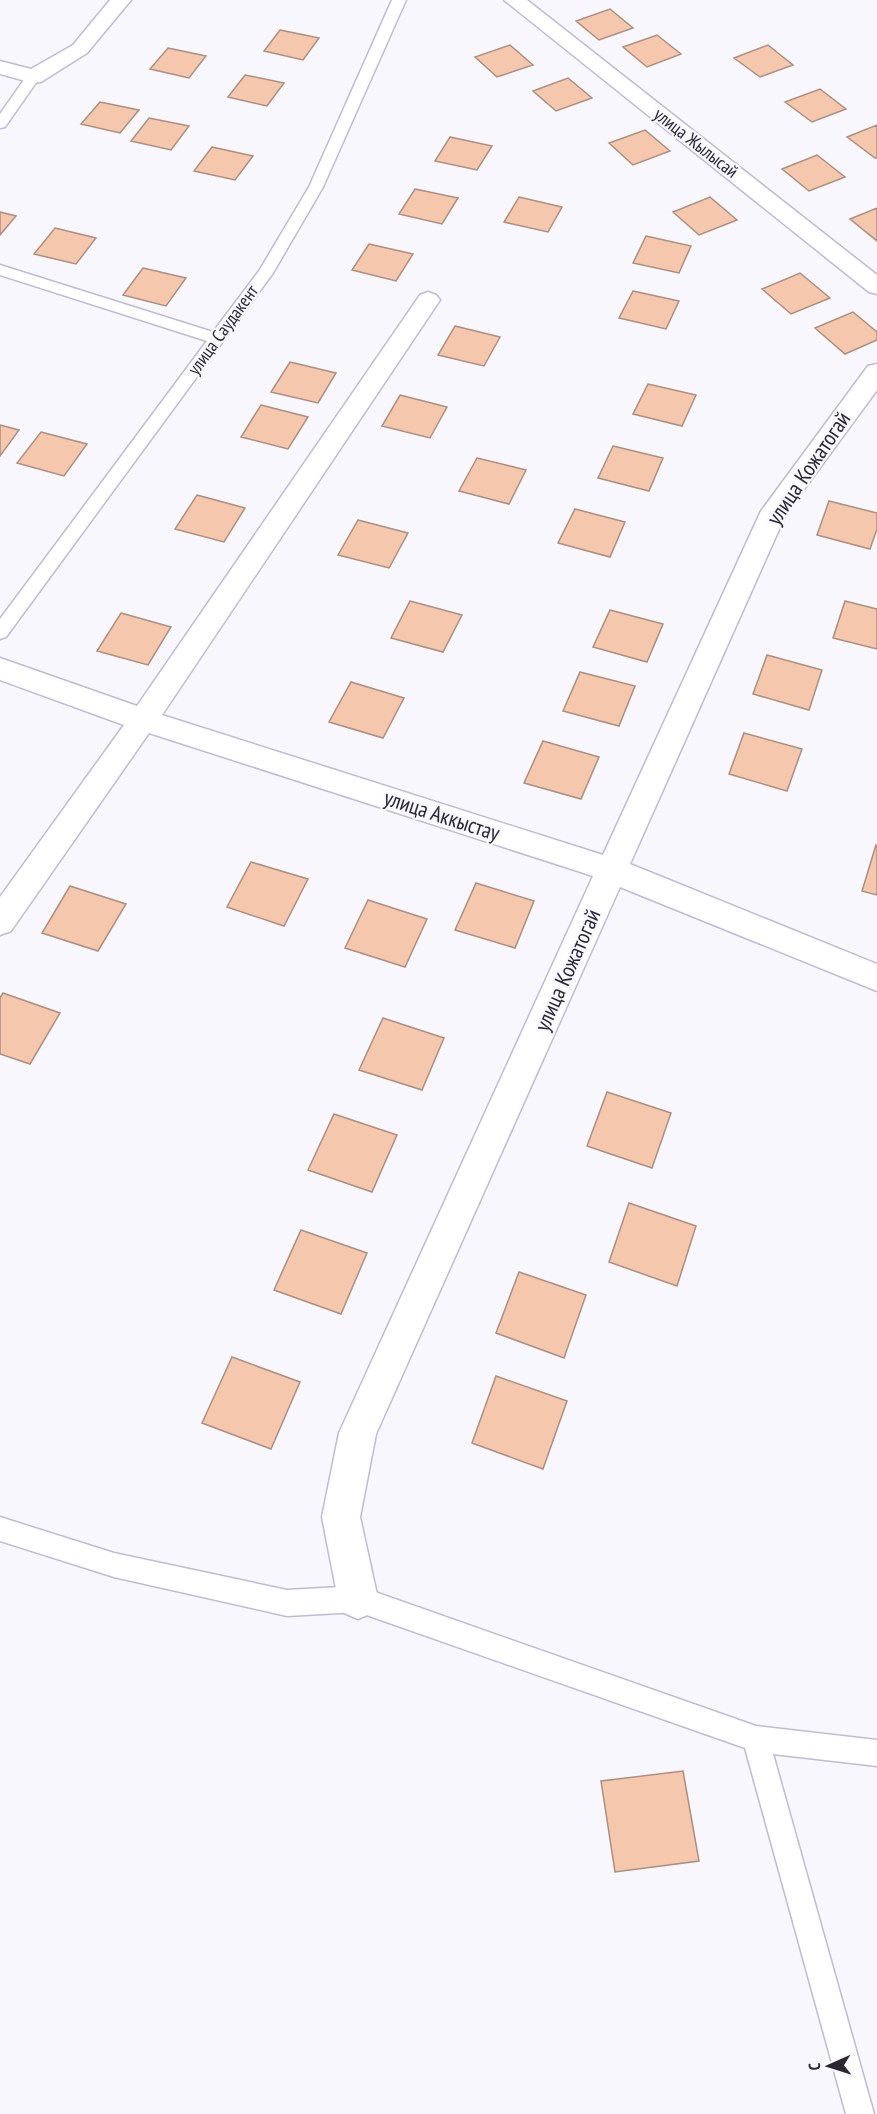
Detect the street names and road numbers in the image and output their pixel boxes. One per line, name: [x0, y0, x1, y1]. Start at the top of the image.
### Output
street label: улица Жылысай: [650, 103, 743, 183]
street label: улица Саудакент: [182, 280, 263, 379]
street label: улица Кожатогай: [760, 406, 856, 530]
street label: улица Аккыстау: [381, 783, 504, 847]
street label: улица Кожатогай: [528, 905, 606, 1035]

